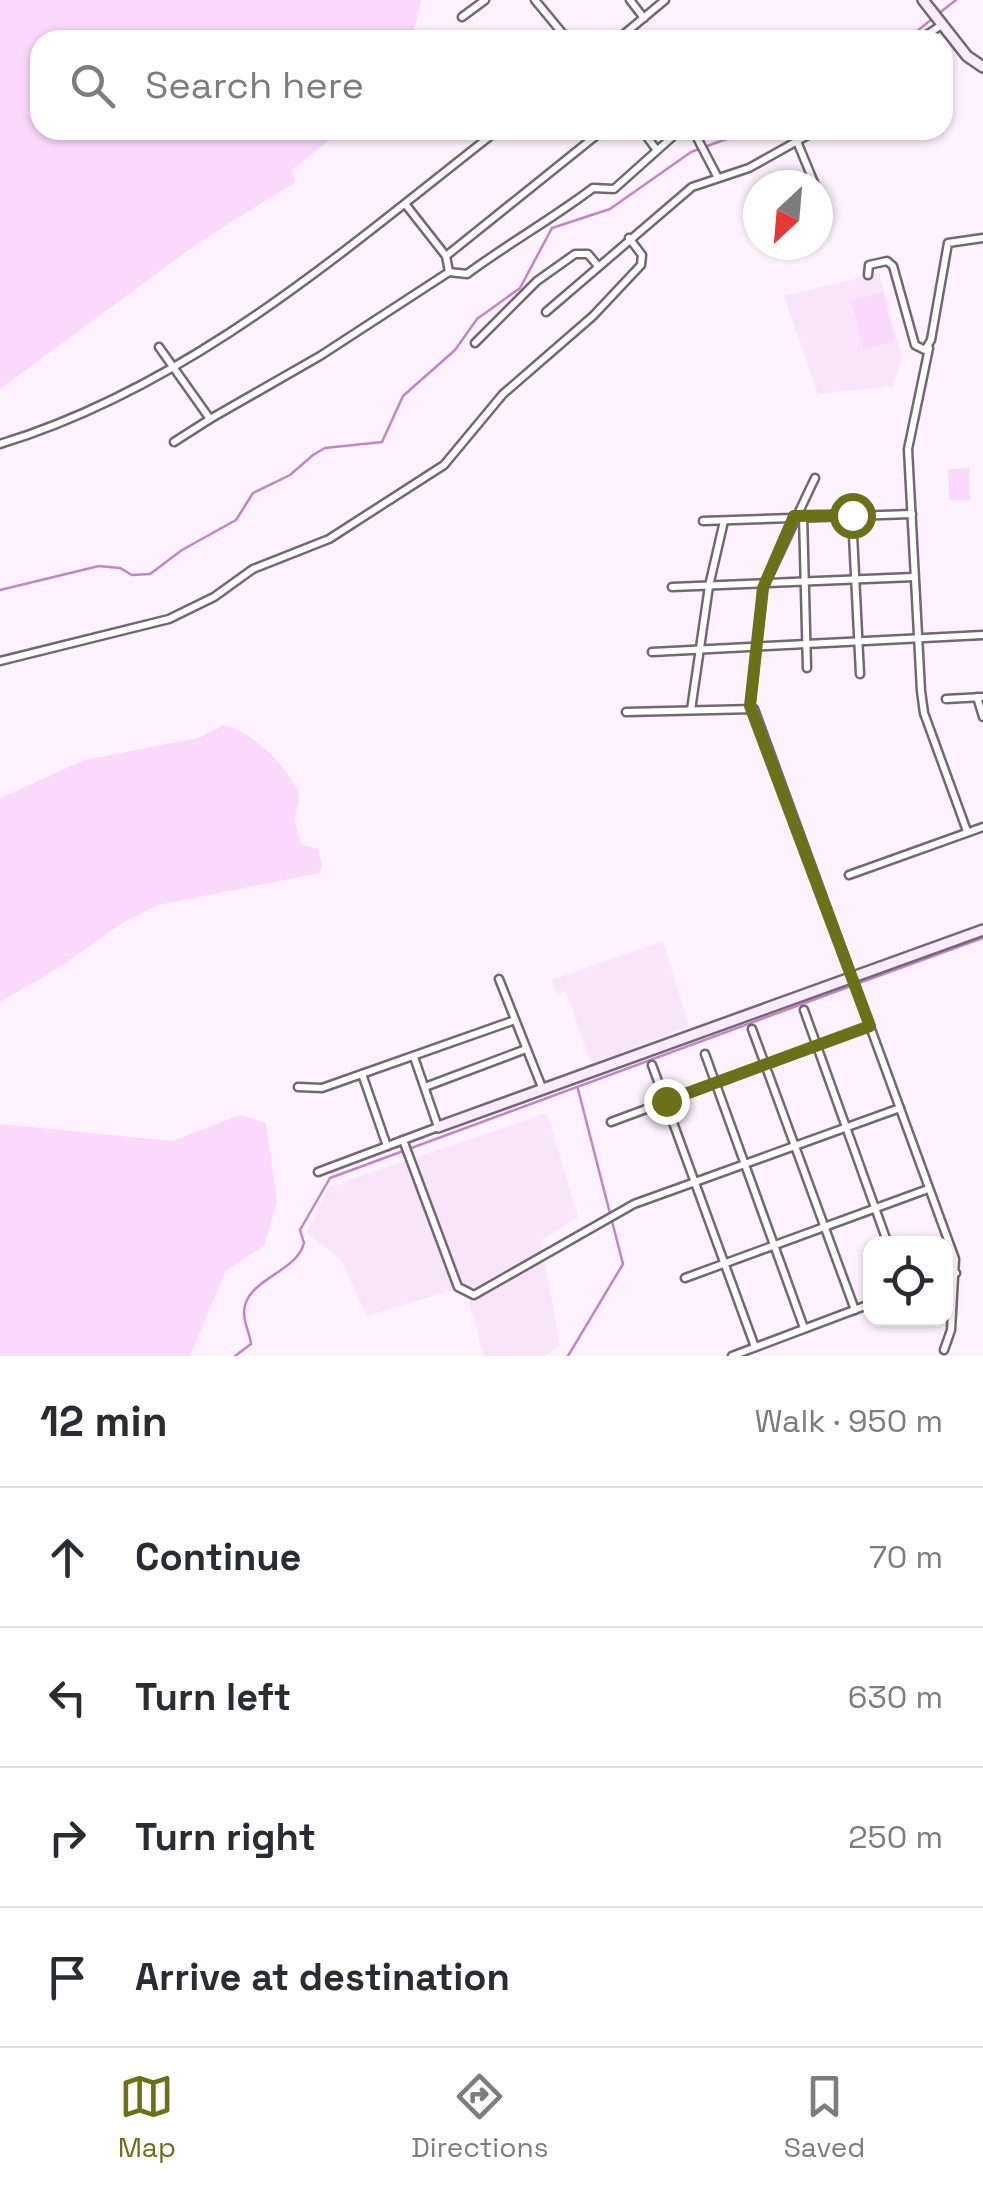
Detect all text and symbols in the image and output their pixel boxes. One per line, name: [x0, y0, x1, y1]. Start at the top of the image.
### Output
search box: [30, 30, 953, 140]
icon: search: [65, 58, 120, 113]
text: Search here: [145, 61, 364, 109]
north arrow: [743, 170, 833, 260]
route start: [830, 493, 876, 539]
route end: [644, 1079, 690, 1125]
map controls: [863, 1236, 953, 1326]
button: locate: [863, 1236, 953, 1326]
text: 12 min: [40, 1395, 168, 1448]
text: Walk · 950 m: [754, 1401, 943, 1441]
icon: ahead: [40, 1530, 95, 1585]
text: Continue: [135, 1533, 301, 1581]
text: 70 m: [869, 1537, 943, 1577]
icon: left: [40, 1670, 95, 1725]
text: Turn left: [135, 1673, 291, 1721]
text: 630 m: [848, 1677, 943, 1717]
icon: right: [40, 1810, 95, 1865]
text: Turn right: [135, 1813, 316, 1861]
text: 250 m: [848, 1817, 943, 1857]
icon: arrive: [40, 1950, 95, 2005]
text: Arrive at destination: [135, 1953, 510, 2001]
tab: Map: [118, 2069, 176, 2165]
tab: Directions: [411, 2069, 548, 2165]
tab: Saved: [784, 2069, 865, 2165]

